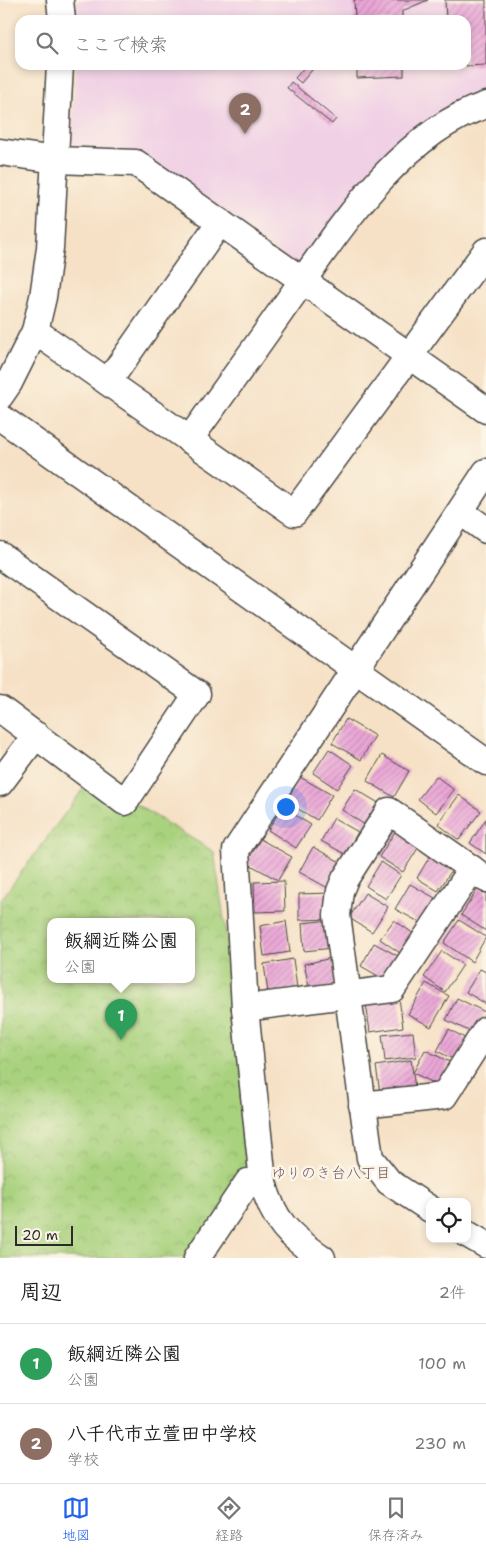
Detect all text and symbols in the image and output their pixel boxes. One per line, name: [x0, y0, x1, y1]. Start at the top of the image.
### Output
search box: [15, 15, 471, 70]
icon: search: [33, 29, 61, 57]
text: ここで検索: [73, 32, 168, 57]
pin: 2: [229, 93, 261, 134]
your location: [273, 794, 299, 820]
popup: [47, 918, 195, 983]
text: 飯綱近隣公園: [64, 928, 178, 953]
text: 公園: [64, 956, 96, 977]
pin: 1: [105, 999, 137, 1040]
district label: ゆりのき台八丁目: [271, 1163, 391, 1183]
map controls: [426, 1198, 471, 1243]
button: locate: [426, 1198, 471, 1243]
scale bar: [15, 1223, 72, 1246]
text: 20 m: [22, 1226, 58, 1244]
text: 周辺: [20, 1278, 62, 1306]
text: 2件: [439, 1282, 466, 1303]
text: 飯綱近隣公園: [67, 1341, 181, 1366]
text: 1: [32, 1353, 40, 1374]
text: 100 m: [418, 1353, 466, 1374]
text: 公園: [67, 1369, 99, 1390]
text: 八千代市立萱田中学校: [67, 1421, 257, 1446]
text: 2: [30, 1433, 42, 1454]
text: 230 m: [414, 1433, 466, 1454]
text: 学校: [67, 1449, 99, 1470]
tab: 地図: [62, 1494, 90, 1544]
tab: 経路: [215, 1494, 243, 1544]
tab: 保存済み: [368, 1494, 424, 1544]

